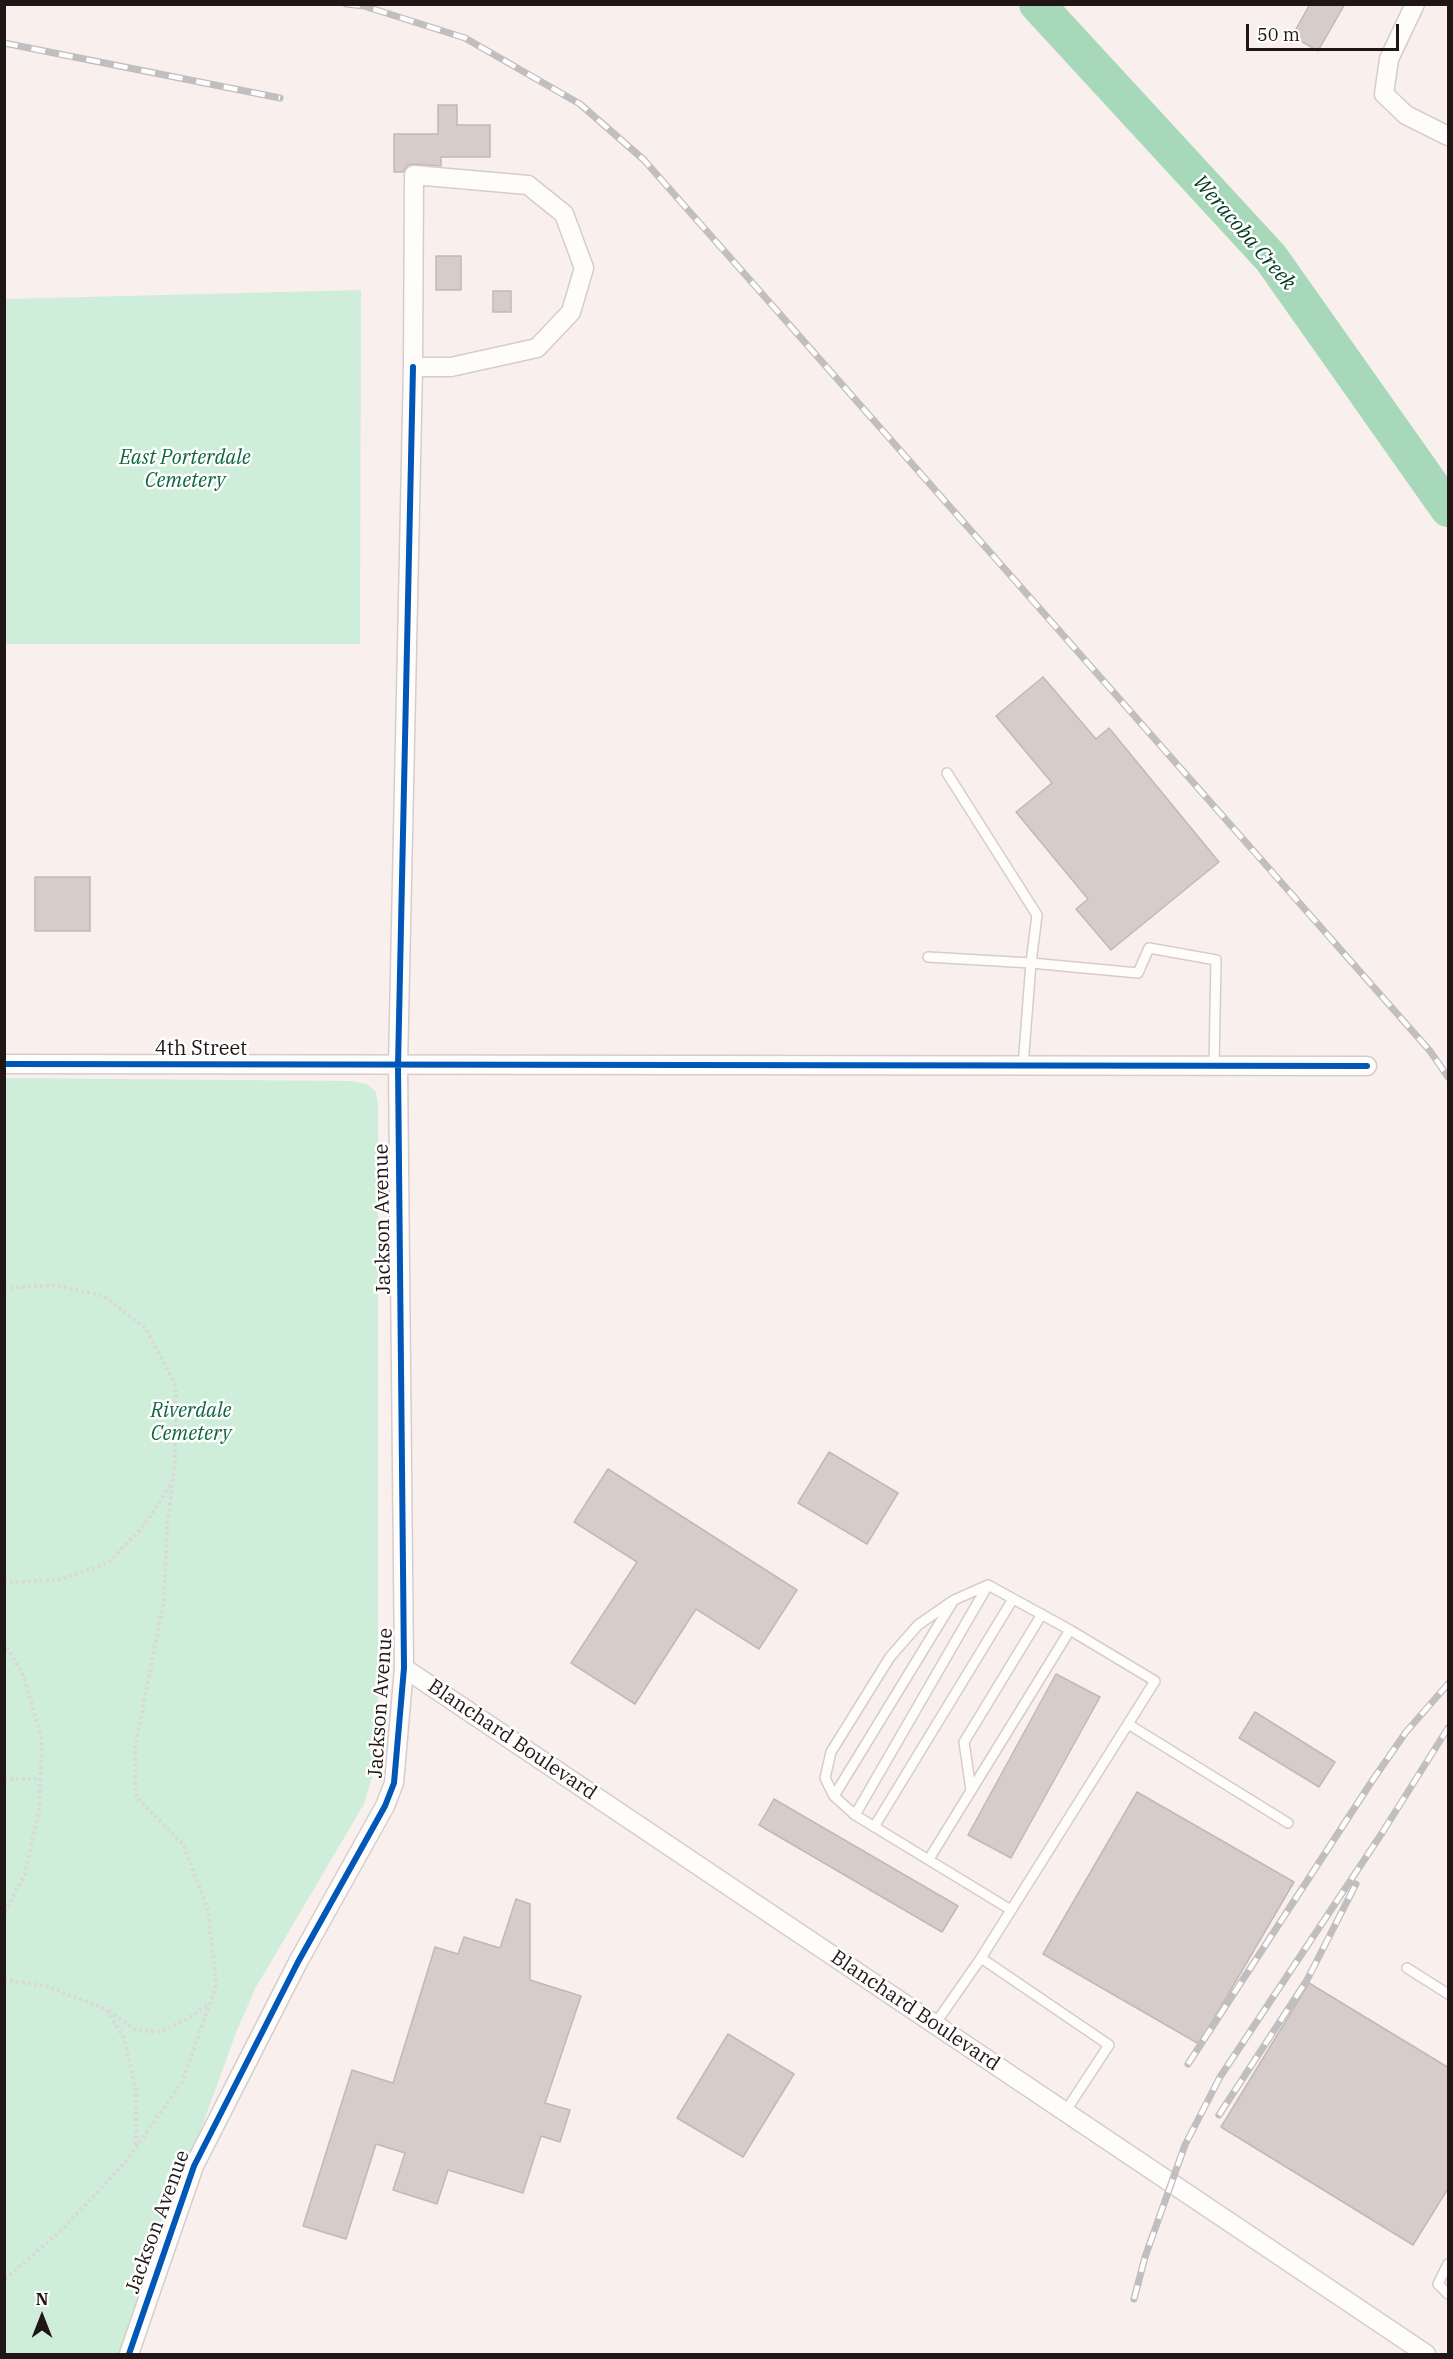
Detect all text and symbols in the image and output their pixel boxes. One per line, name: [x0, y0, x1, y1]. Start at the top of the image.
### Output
scale bar: [1249, 12, 1402, 50]
text: 50 m: [1257, 23, 1300, 46]
water label: Weracoba Creek: [1187, 170, 1301, 296]
park label: East Porterdale Cemetery: [119, 446, 251, 493]
street label: 4th Street: [155, 1037, 247, 1061]
street label: Jackson Avenue: [370, 1143, 396, 1295]
park label: Riverdale Cemetery: [151, 1399, 231, 1446]
street label: Jackson Avenue: [364, 1627, 398, 1779]
street label: Blanchard Boulevard: [423, 1675, 601, 1805]
street label: Blanchard Boulevard: [826, 1946, 1004, 2076]
street label: Jackson Avenue: [121, 2147, 195, 2297]
north arrow: [12, 2287, 72, 2347]
text: N: [36, 2289, 48, 2309]

